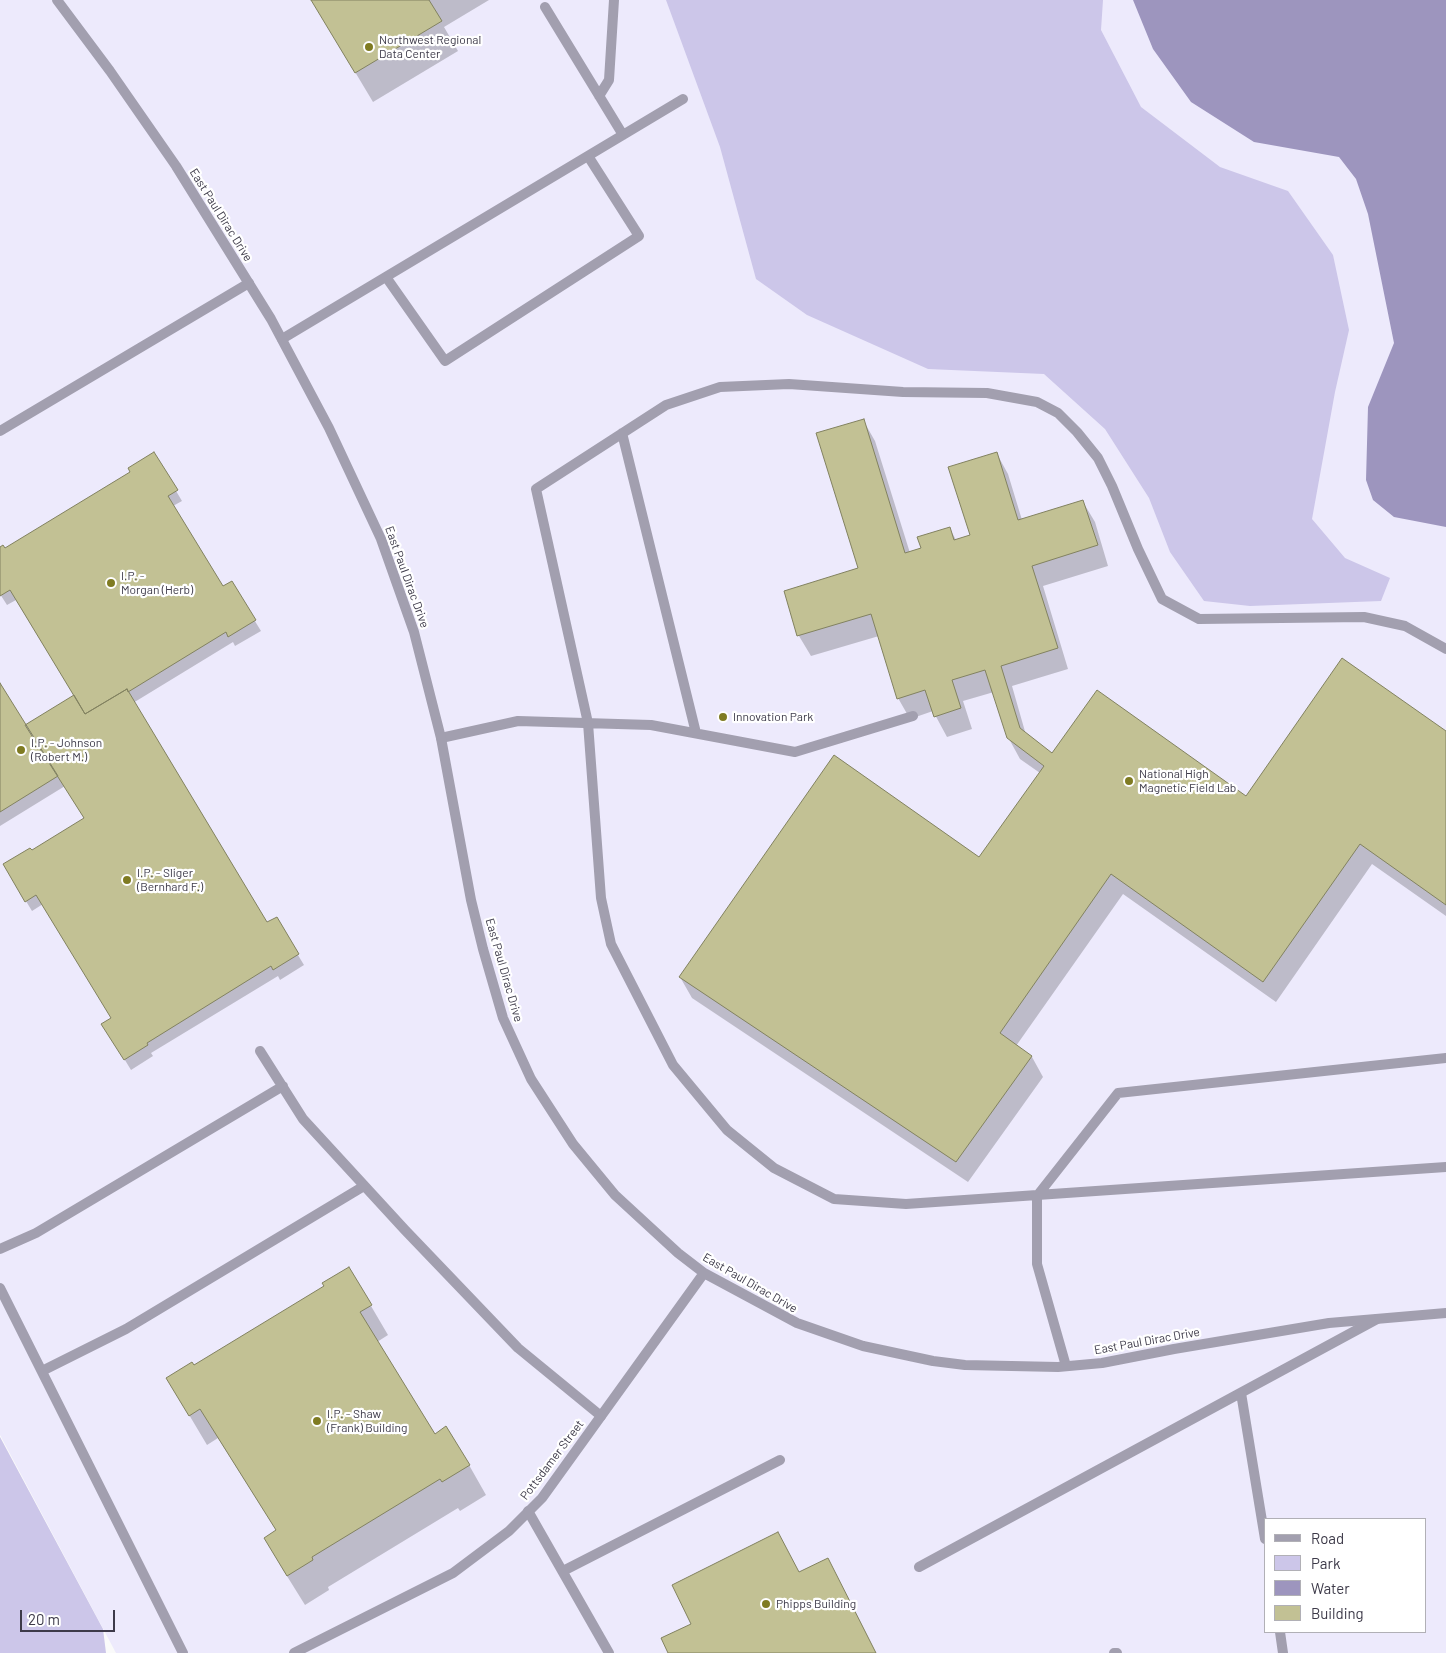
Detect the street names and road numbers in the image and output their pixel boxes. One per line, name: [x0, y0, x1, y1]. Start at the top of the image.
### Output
street label: East Paul Dirac Drive: [187, 166, 255, 264]
street label: East Paul Dirac Drive: [382, 524, 432, 630]
street label: East Paul Dirac Drive: [482, 917, 526, 1023]
street label: East Paul Dirac Drive: [700, 1250, 800, 1316]
street label: East Paul Dirac Drive: [1093, 1325, 1201, 1357]
street label: Pottsdamer Street: [517, 1417, 587, 1503]

